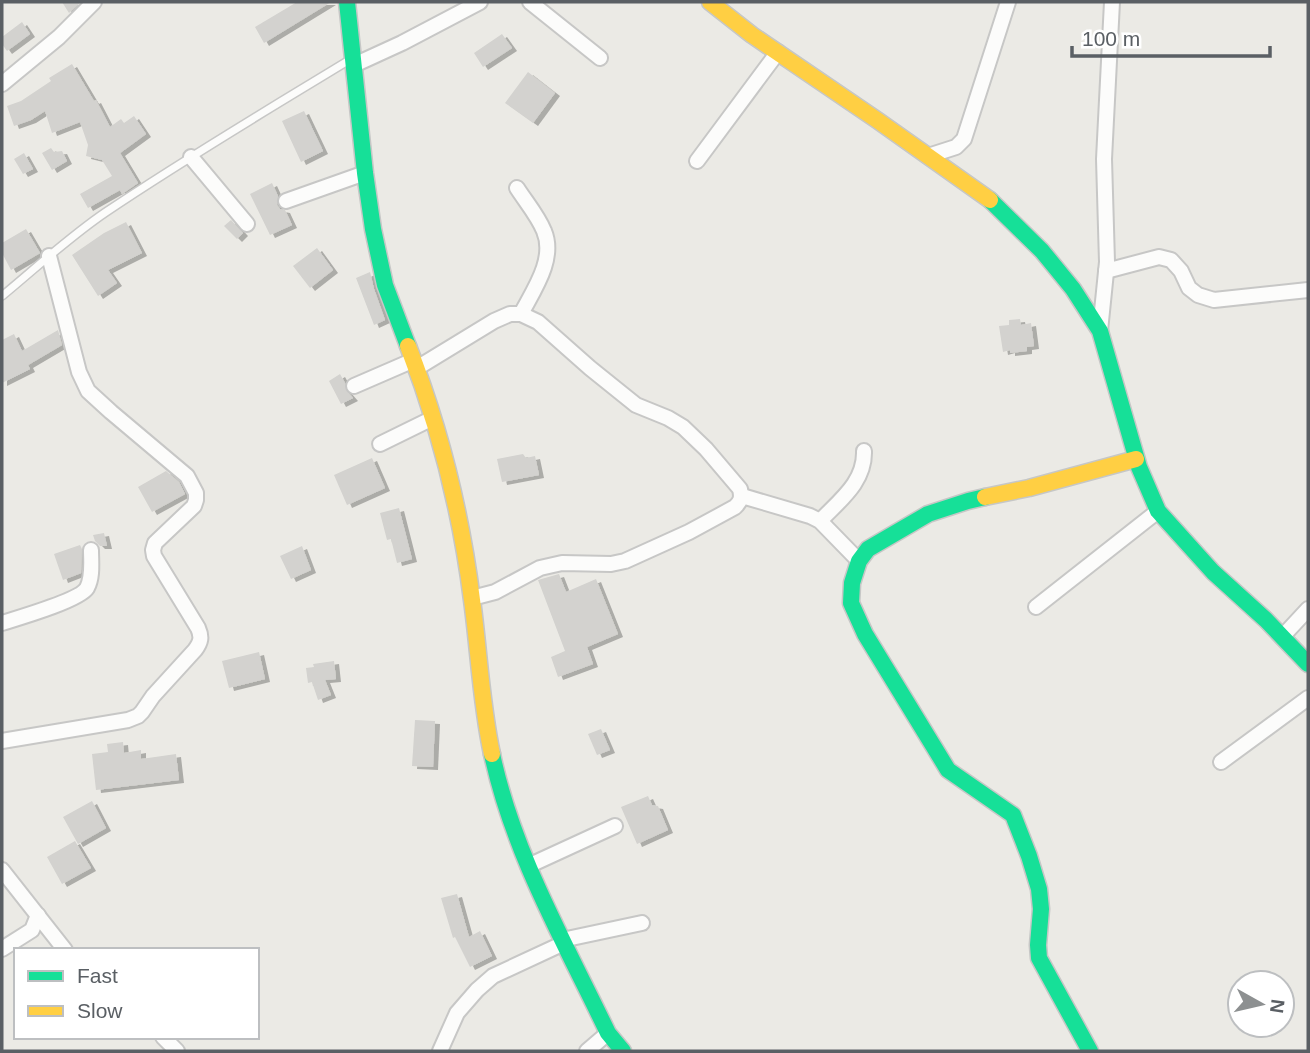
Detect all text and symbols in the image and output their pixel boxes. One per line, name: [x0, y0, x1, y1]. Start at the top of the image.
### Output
scale bar: [1072, 14, 1270, 58]
text: 100 m: [1082, 27, 1140, 50]
legend: [14, 948, 259, 1039]
text: Fast: [77, 964, 118, 987]
north arrow: [1226, 969, 1296, 1039]
text: N: [1266, 998, 1289, 1015]
text: Slow: [77, 999, 123, 1022]

